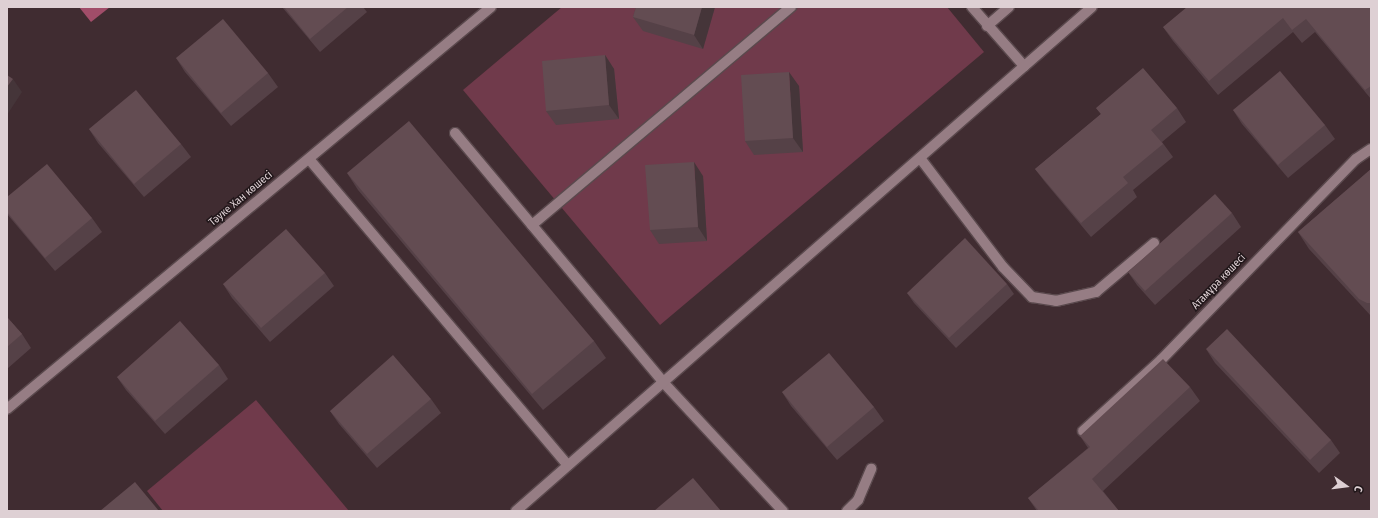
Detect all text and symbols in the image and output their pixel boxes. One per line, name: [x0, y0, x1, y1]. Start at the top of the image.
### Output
street label: Тәуке Хан көшесі: [207, 169, 275, 229]
street label: Атамұра көшесі: [1189, 252, 1249, 312]
north arrow: [1326, 466, 1366, 506]
text: С: [1351, 485, 1365, 493]

